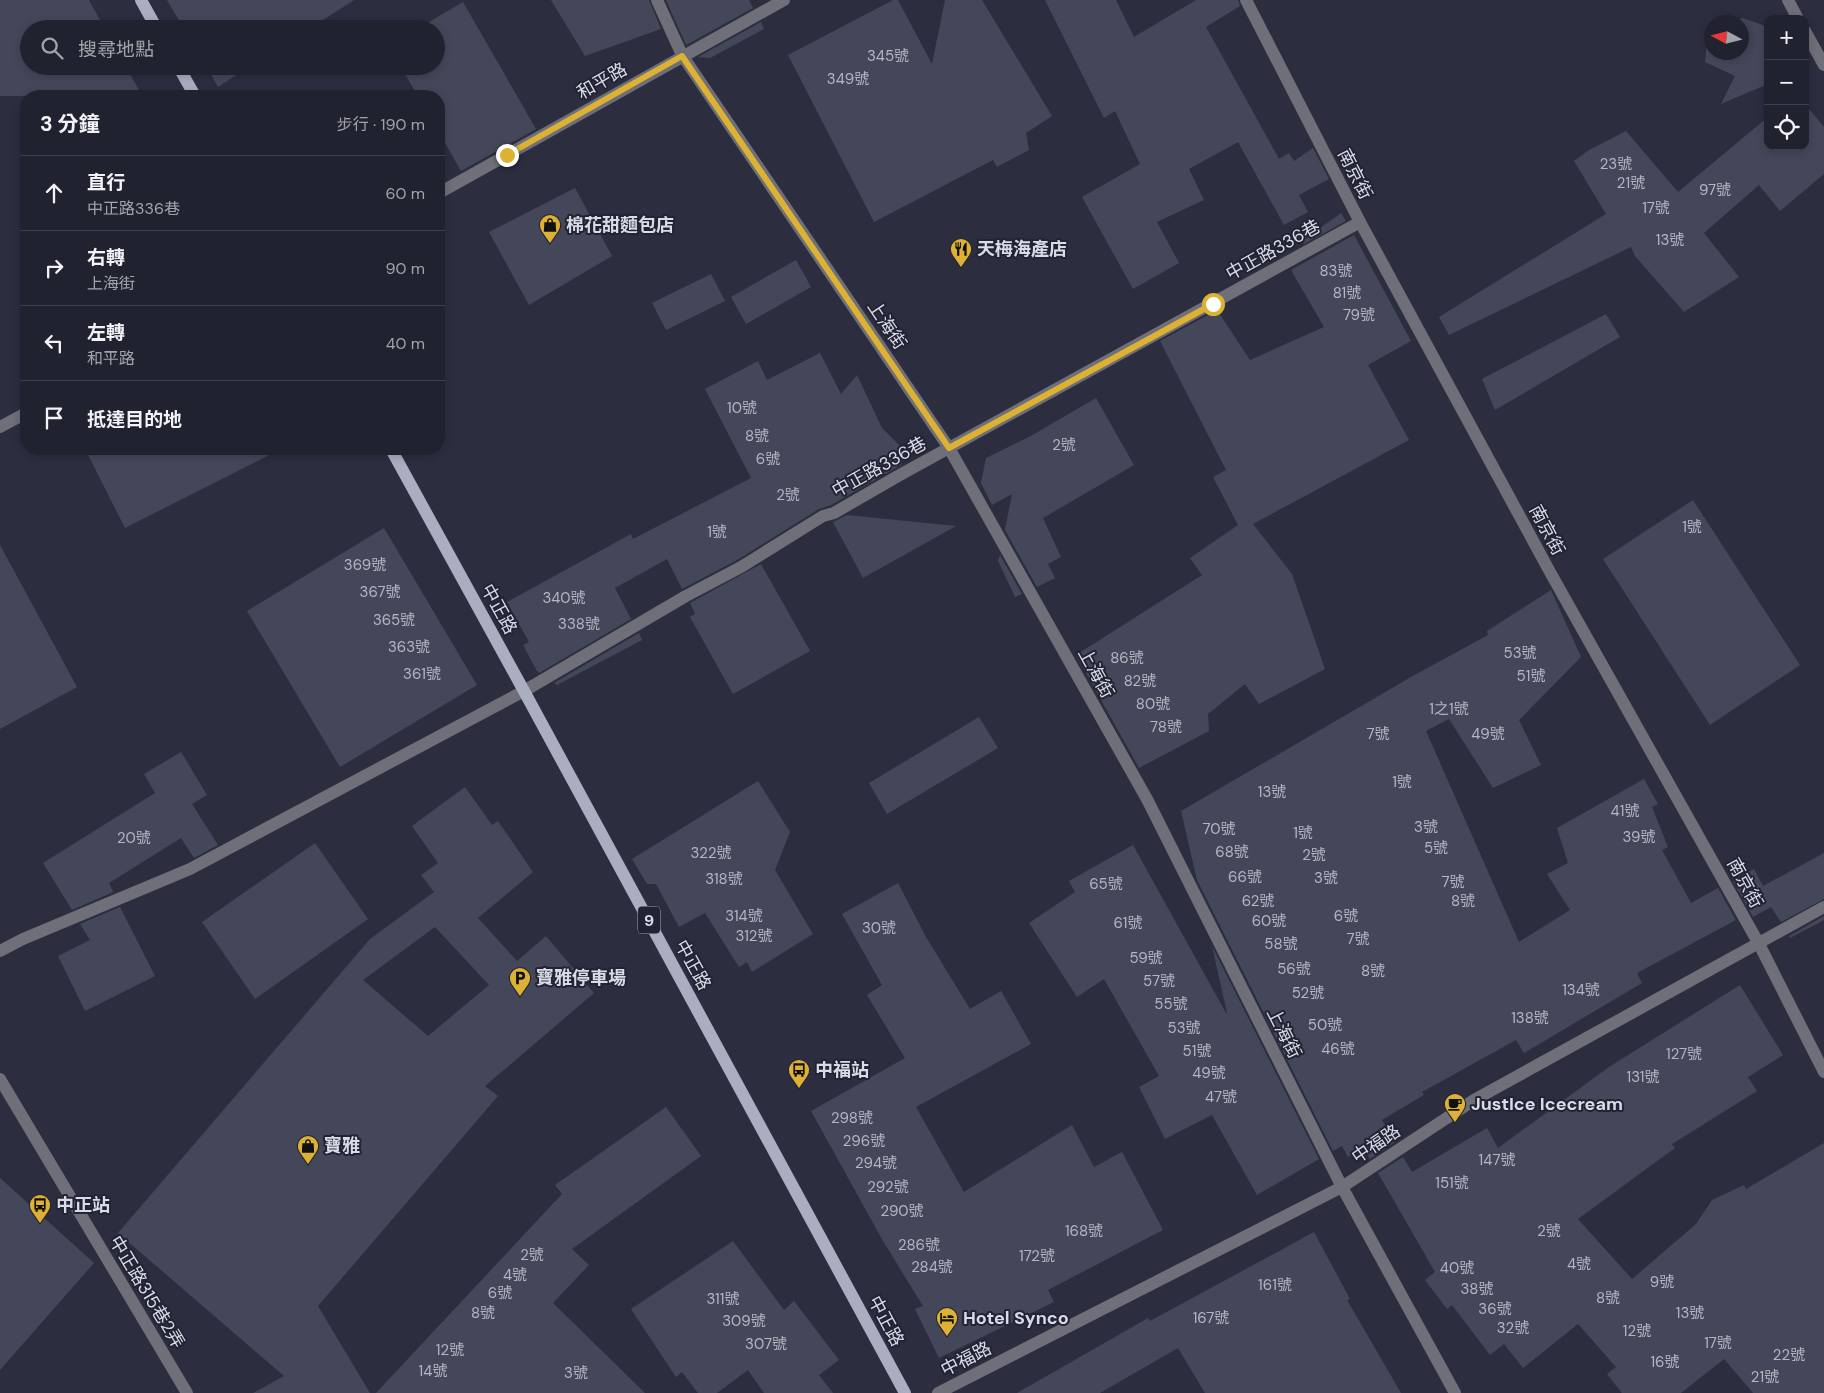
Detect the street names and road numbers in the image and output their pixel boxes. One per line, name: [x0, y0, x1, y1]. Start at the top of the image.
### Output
street label: 和平路: [573, 57, 631, 105]
street label: 南京街: [1332, 144, 1378, 204]
street label: 中正路336巷: [1221, 214, 1325, 286]
street label: 上海街: [862, 296, 912, 354]
street label: 中正路336巷: [827, 431, 931, 503]
street label: 南京街: [1524, 501, 1570, 559]
street label: 中正路: [475, 580, 523, 638]
street label: 上海街: [1072, 644, 1120, 702]
street label: 南京街: [1721, 854, 1769, 912]
road number: 9: [638, 906, 660, 934]
street label: 中正路: [669, 936, 717, 994]
street label: 上海街: [1261, 1003, 1307, 1063]
street label: 中福路: [1347, 1119, 1405, 1169]
street label: 中正路315巷2弄: [104, 1231, 190, 1353]
street label: 中正路: [863, 1292, 909, 1350]
street label: 中福路: [936, 1336, 996, 1382]

